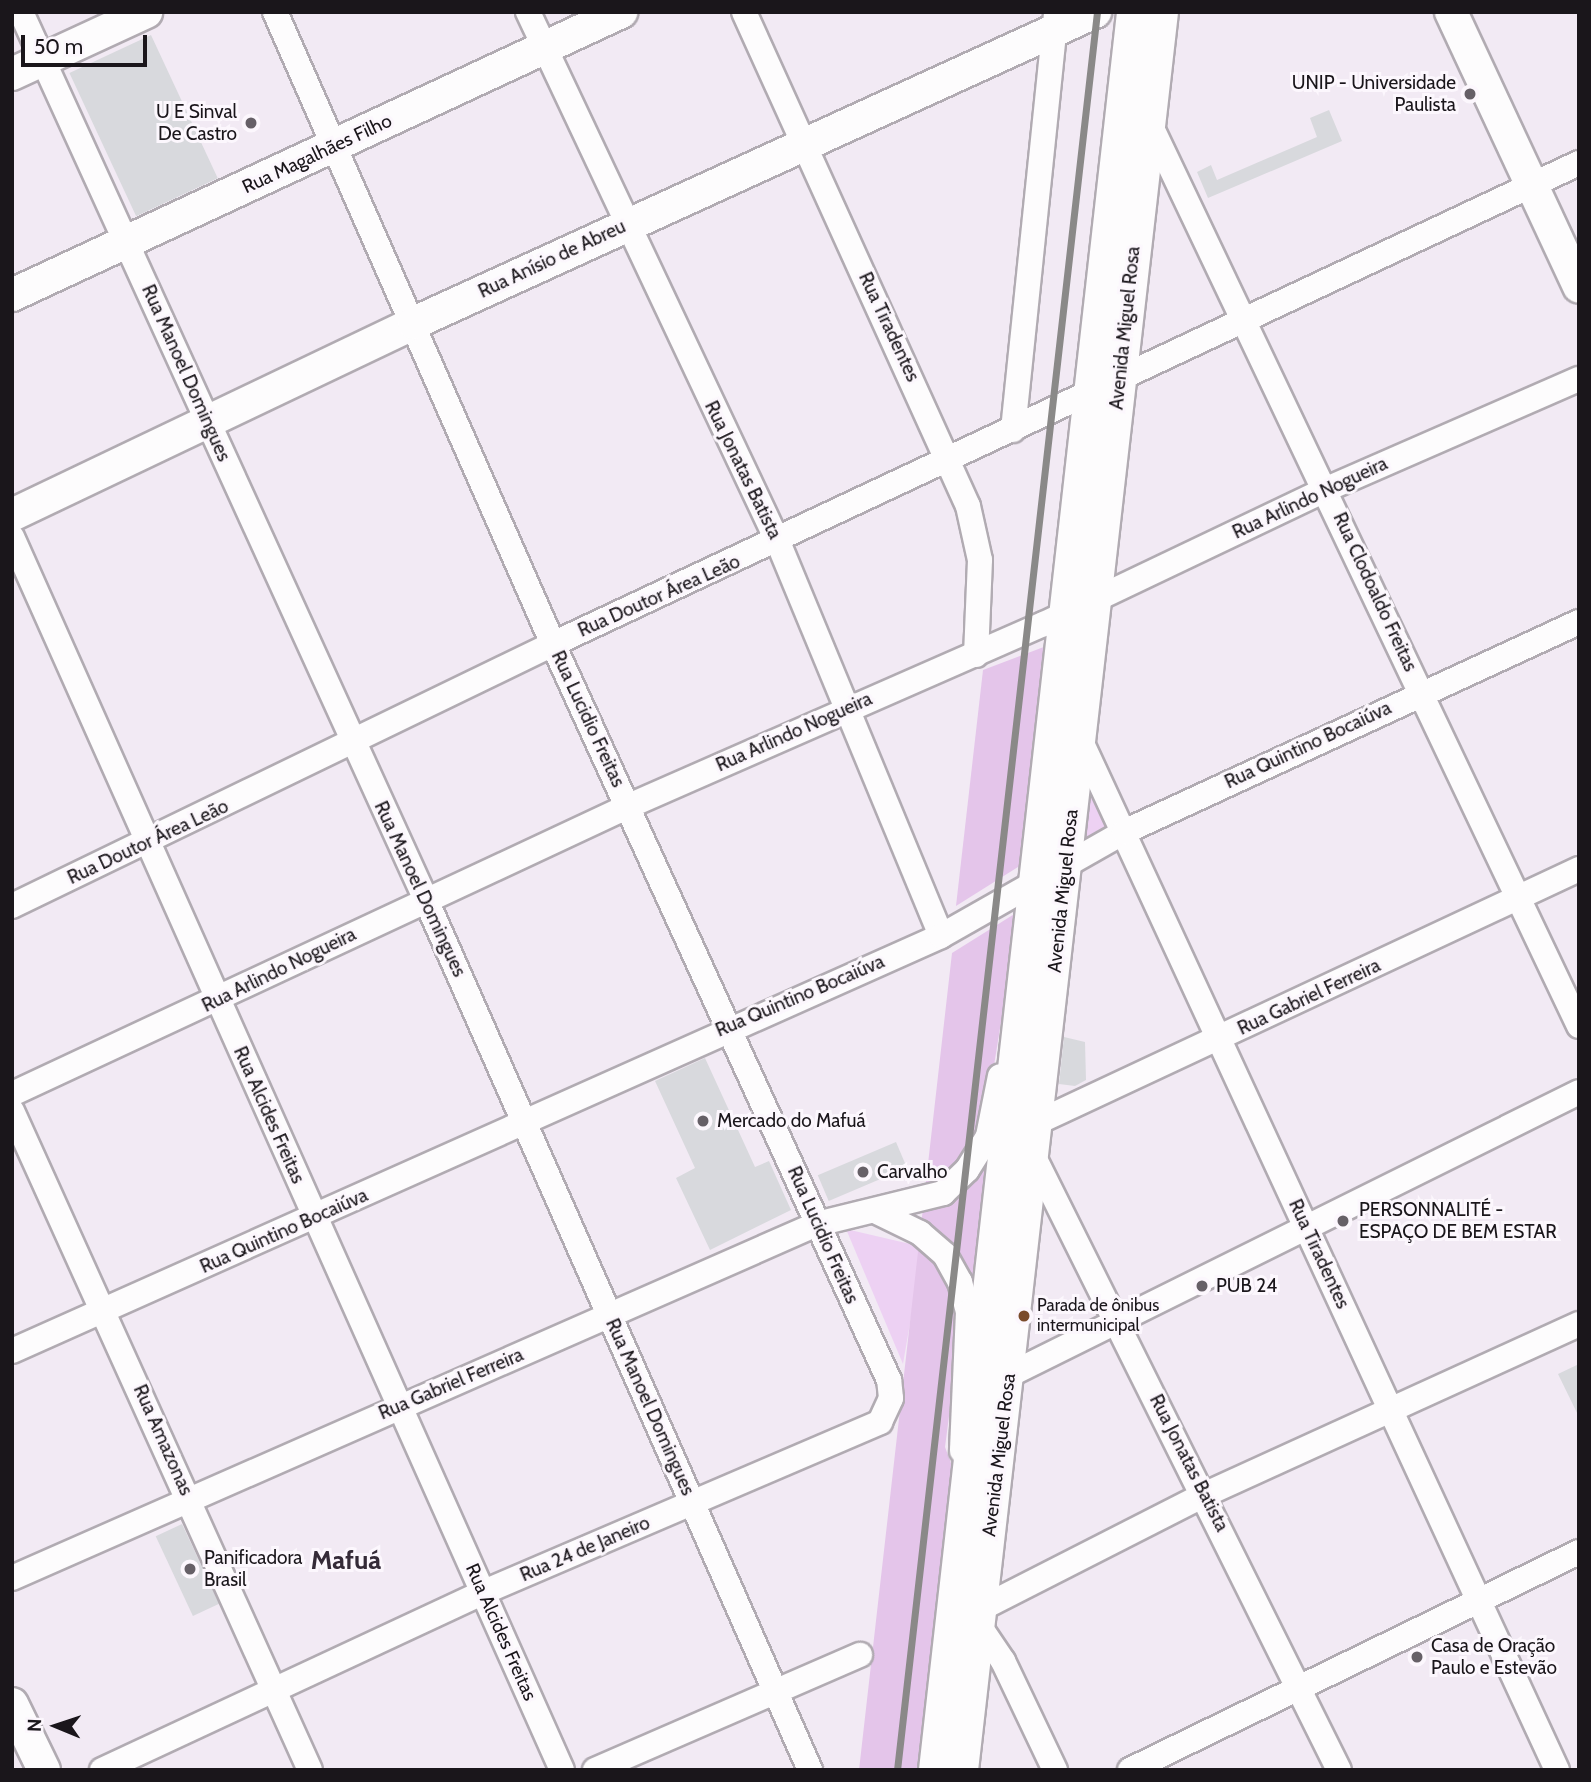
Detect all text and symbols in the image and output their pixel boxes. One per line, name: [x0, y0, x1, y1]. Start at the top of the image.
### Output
scale bar: [24, 21, 150, 65]
text: 50 m: [34, 34, 83, 59]
place label: UNIP - Universidade Paulista: [1292, 72, 1456, 116]
marker: UNIP - Universidade Paulista: [1462, 86, 1478, 102]
place label: U E Sinval De Castro: [156, 101, 237, 145]
street label: Rua Magalhães Filho: [239, 109, 395, 199]
marker: U E Sinval De Castro: [243, 115, 259, 131]
street label: Rua Anísio de Abreu: [475, 215, 629, 303]
street label: Avenida Miguel Rosa: [1105, 245, 1145, 411]
street label: Rua Tiradentes: [854, 269, 924, 385]
street label: Rua Manoel Domingues: [137, 281, 235, 465]
street label: Rua Jonatas Batista: [700, 397, 786, 543]
street label: Rua Arlindo Nogueira: [1229, 452, 1391, 544]
street label: Rua Clodoaldo Freitas: [1328, 509, 1422, 675]
street label: Rua Doutor Área Leão: [574, 550, 744, 642]
street label: Rua Lucidio Freitas: [546, 647, 630, 791]
street label: Rua Arlindo Nogueira: [712, 687, 876, 777]
street label: Rua Quintino Bocaiúva: [1221, 696, 1395, 794]
street label: Rua Doutor Área Leão: [64, 795, 232, 889]
street label: Rua Manoel Domingues: [369, 798, 471, 980]
street label: Avenida Miguel Rosa: [1043, 808, 1083, 974]
street label: Rua Arlindo Nogueira: [198, 923, 360, 1017]
street label: Rua Quintino Bocaiúva: [712, 950, 888, 1042]
street label: Rua Gabriel Ferreira: [1234, 954, 1384, 1040]
street label: Rua Alcides Freitas: [229, 1043, 309, 1187]
place label: Mercado do Mafuá: [717, 1110, 866, 1132]
marker: Mercado do Mafuá: [695, 1113, 711, 1129]
place label: Carvalho: [877, 1161, 947, 1183]
street label: Rua Lucidio Freitas: [783, 1163, 863, 1307]
marker: Carvalho: [855, 1164, 871, 1180]
street label: Rua Quintino Bocaiúva: [197, 1184, 371, 1278]
street label: Rua Tiradentes: [1284, 1196, 1354, 1312]
place label: PERSONNALITÉ - ESPAÇO DE BEM ESTAR: [1359, 1199, 1557, 1243]
marker: PERSONNALITÉ - ESPAÇO DE BEM ESTAR: [1333, 1211, 1353, 1231]
place label: PUB 24: [1216, 1275, 1277, 1297]
marker: PUB 24: [1194, 1278, 1210, 1294]
place label: Parada de ônibus intermunicipal: [1037, 1296, 1159, 1336]
marker: Parada de ônibus intermunicipal: [1017, 1309, 1031, 1323]
street label: Rua Manoel Domingues: [601, 1315, 699, 1499]
street label: Rua Gabriel Ferreira: [375, 1343, 527, 1425]
street label: Avenida Miguel Rosa: [978, 1372, 1020, 1538]
street label: Rua Amazonas: [128, 1381, 198, 1499]
street label: Rua Jonatas Batista: [1145, 1391, 1233, 1535]
street label: Rua 24 de Janeiro: [517, 1511, 653, 1587]
district label: Mafuá: [311, 1545, 381, 1577]
place label: Panificadora Brasil: [204, 1547, 302, 1591]
street label: Rua Alcides Freitas: [461, 1560, 541, 1704]
marker: Panificadora Brasil: [182, 1561, 198, 1577]
place label: Casa de Oração Paulo e Estevão: [1431, 1635, 1557, 1679]
marker: Casa de Oração Paulo e Estevão: [1409, 1649, 1425, 1665]
north arrow: [21, 1691, 91, 1761]
text: N: [23, 1718, 46, 1732]

